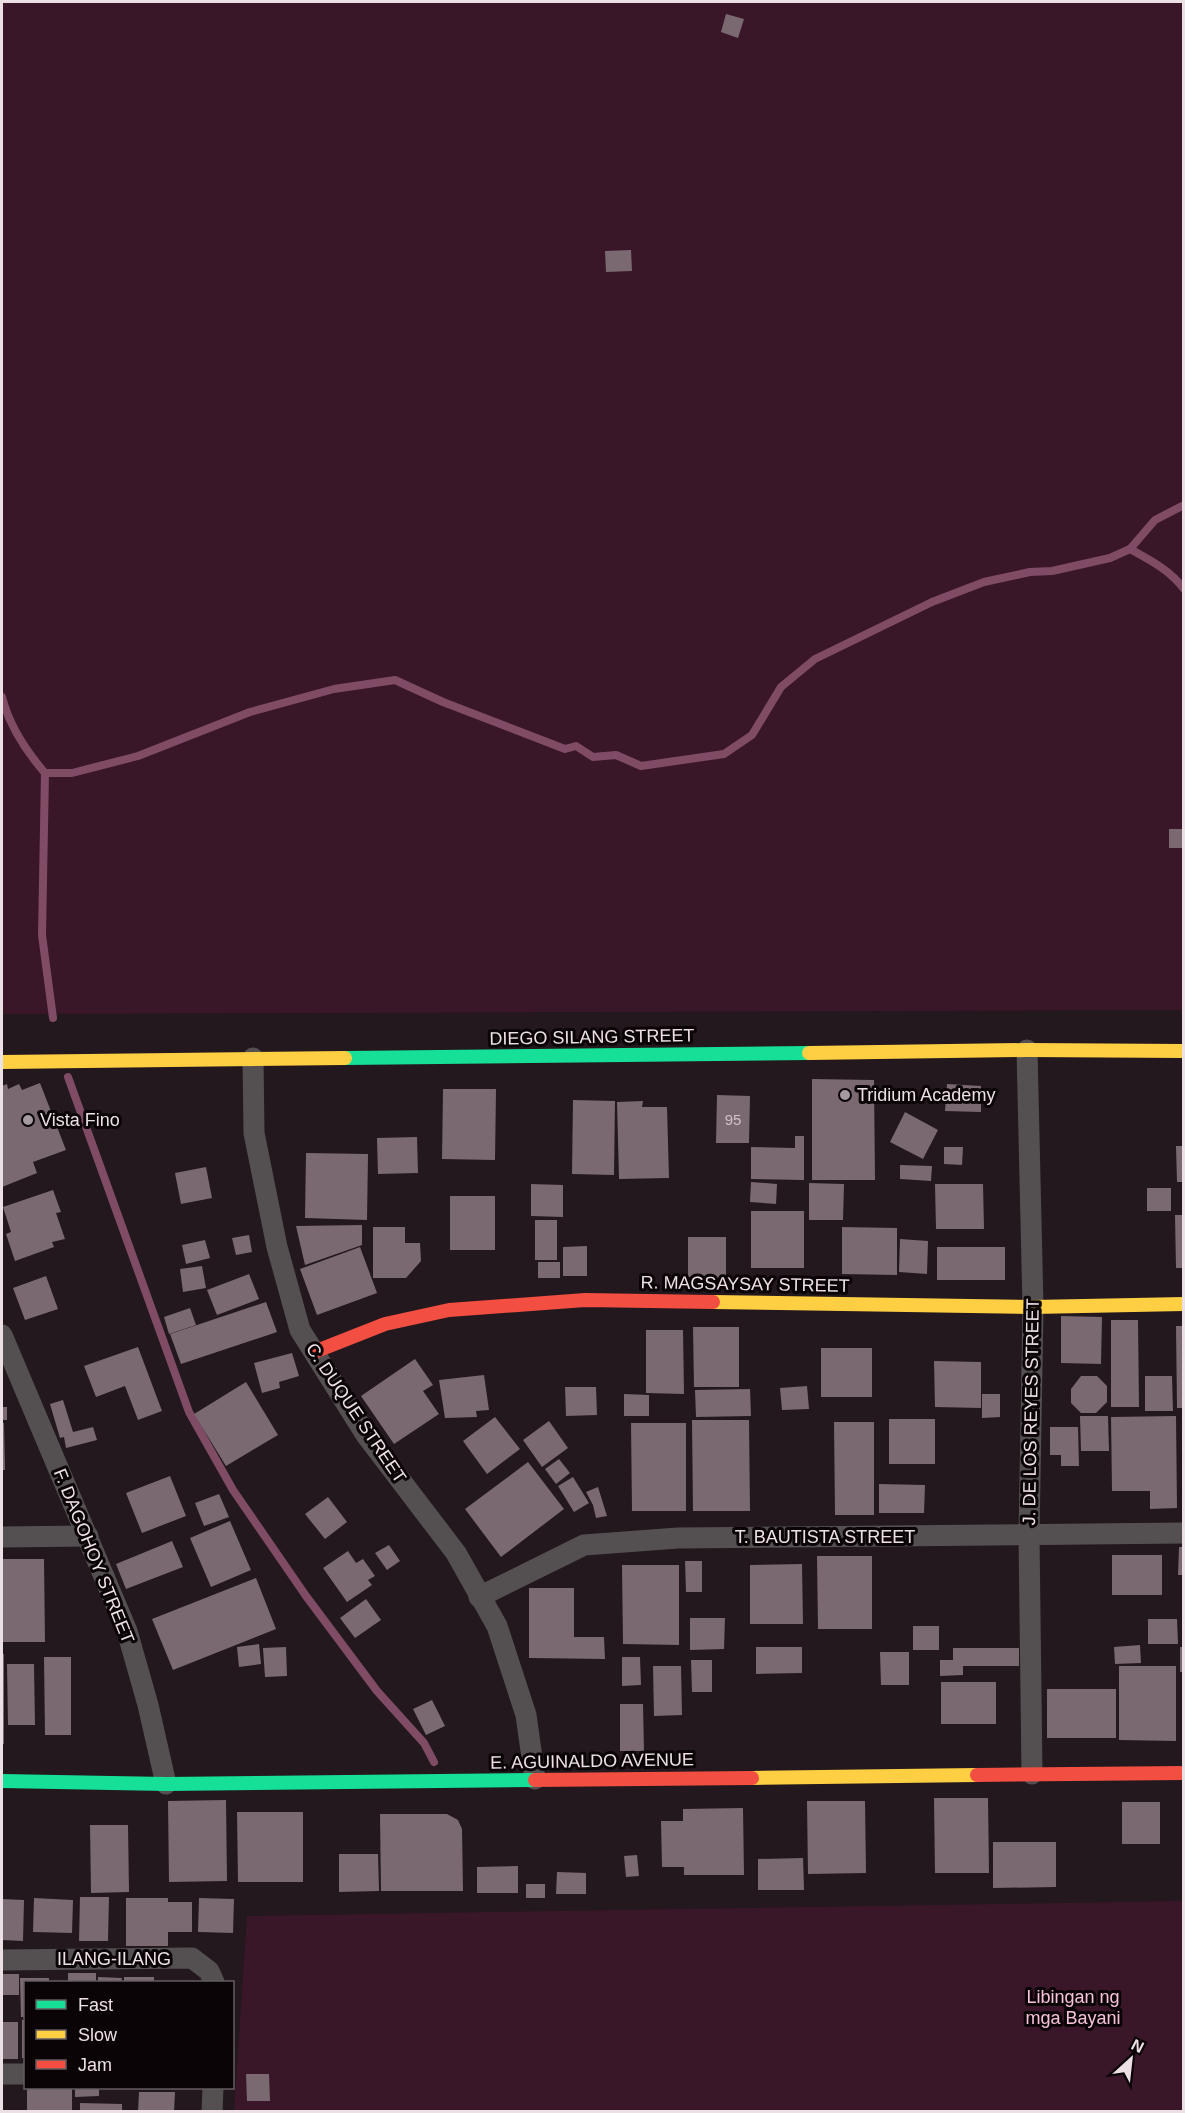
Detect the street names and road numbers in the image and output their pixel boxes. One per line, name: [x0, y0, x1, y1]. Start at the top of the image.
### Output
street label: DIEGO SILANG STREET: [489, 1025, 695, 1049]
street label: R. MAGSAYSAY STREET: [640, 1272, 850, 1296]
street label: J. DE LOS REYES STREET: [1019, 1298, 1043, 1526]
street label: C. DUQUE STREET: [302, 1339, 410, 1487]
street label: F. DAGOHOY STREET: [50, 1466, 138, 1646]
street label: T. BAUTISTA STREET: [735, 1527, 915, 1547]
street label: E. AGUINALDO AVENUE: [490, 1749, 694, 1773]
street label: ILANG-ILANG: [57, 1949, 171, 1969]

